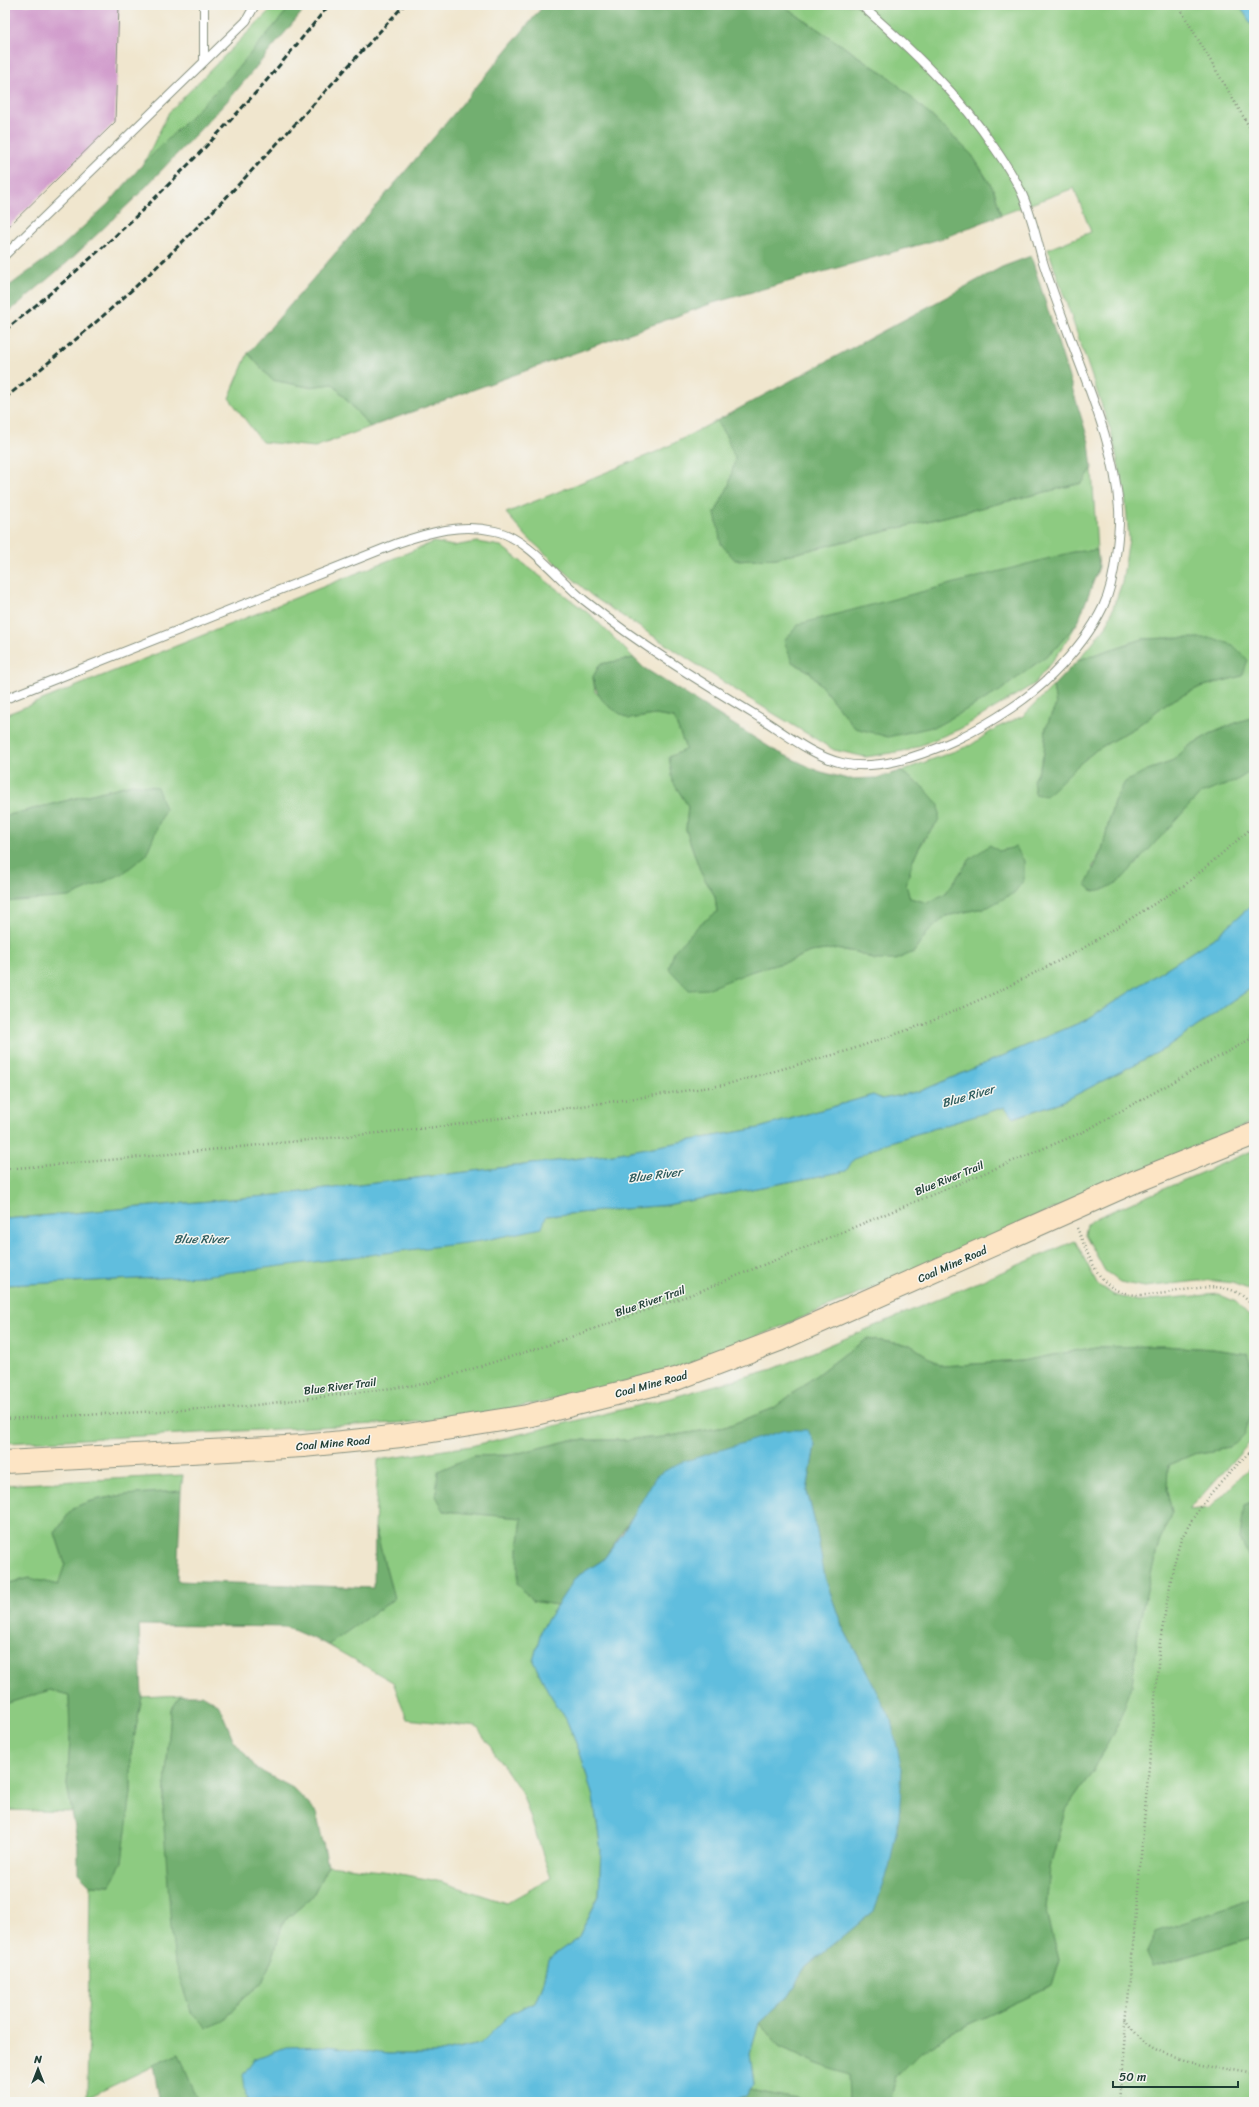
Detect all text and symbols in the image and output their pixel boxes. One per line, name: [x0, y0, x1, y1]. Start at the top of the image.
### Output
water label: Blue River: [939, 1077, 999, 1114]
street label: Blue River Trail: [912, 1156, 987, 1201]
water label: Blue River: [627, 1161, 685, 1189]
water label: Blue River: [174, 1228, 230, 1250]
street label: Coal Mine Road: [914, 1240, 991, 1288]
street label: Blue River Trail: [613, 1280, 689, 1322]
street label: Coal Mine Road: [613, 1365, 691, 1403]
street label: Blue River Trail: [303, 1373, 378, 1400]
street label: Coal Mine Road: [295, 1431, 372, 1456]
north arrow: [18, 2049, 58, 2089]
text: N: [33, 2050, 42, 2069]
scale bar: [1113, 2063, 1238, 2089]
text: 50 m: [1119, 2066, 1146, 2088]

